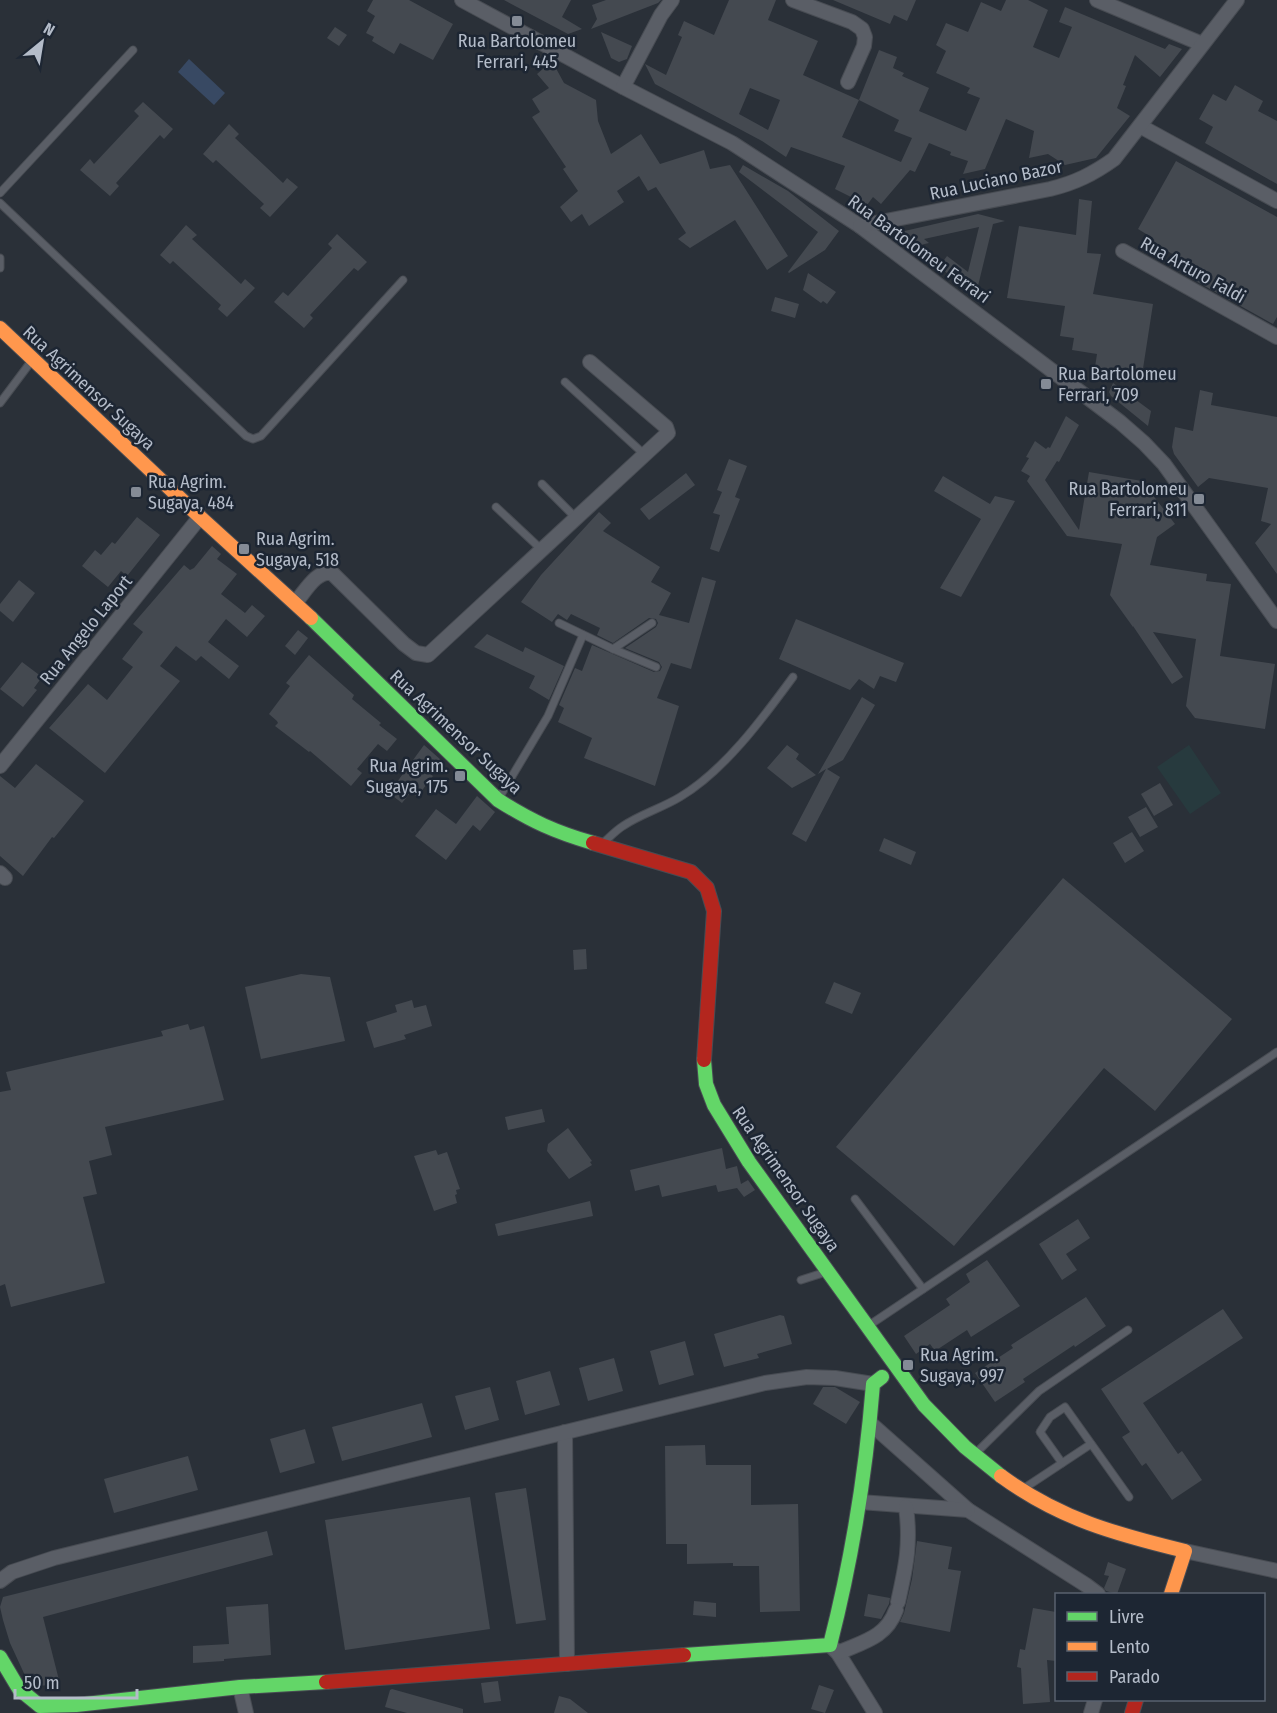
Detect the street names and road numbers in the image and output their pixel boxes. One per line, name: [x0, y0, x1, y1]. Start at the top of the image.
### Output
street label: Rua Luciano Bazor: [928, 155, 1065, 205]
street label: Rua Bartolomeu Ferrari: [844, 190, 994, 308]
street label: Rua Arturo Faldi: [1136, 232, 1250, 308]
street label: Rua Agrimensor Sugaya: [18, 321, 160, 455]
street label: Rua Angelo Laport: [35, 571, 137, 689]
street label: Rua Agrimensor Sugaya: [385, 665, 527, 799]
street label: Rua Agrimensor Sugaya: [728, 1102, 845, 1256]

